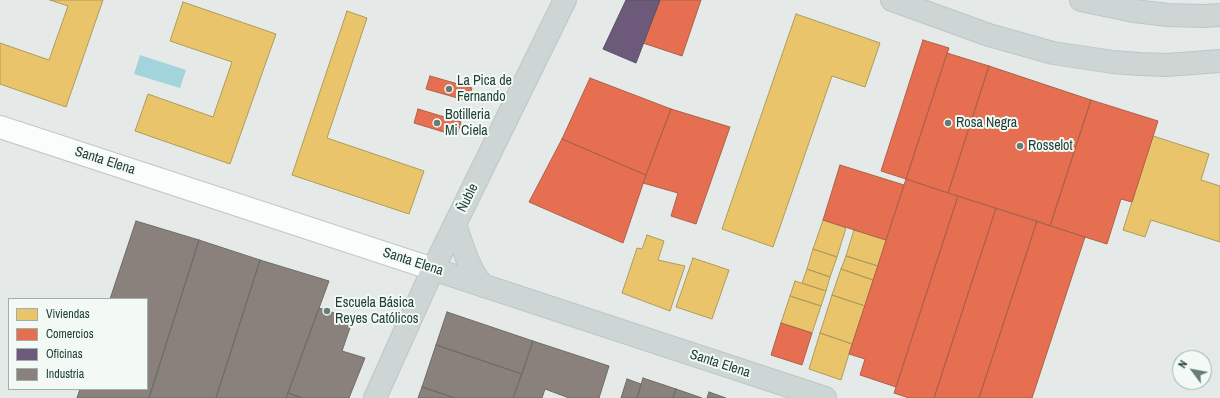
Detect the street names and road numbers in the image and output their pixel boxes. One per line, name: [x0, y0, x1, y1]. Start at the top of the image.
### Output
street label: Santa Elena: [73, 143, 137, 179]
street label: Ñuble: [454, 181, 482, 215]
street label: Santa Elena: [381, 244, 445, 280]
street label: Santa Elena: [688, 346, 752, 382]

